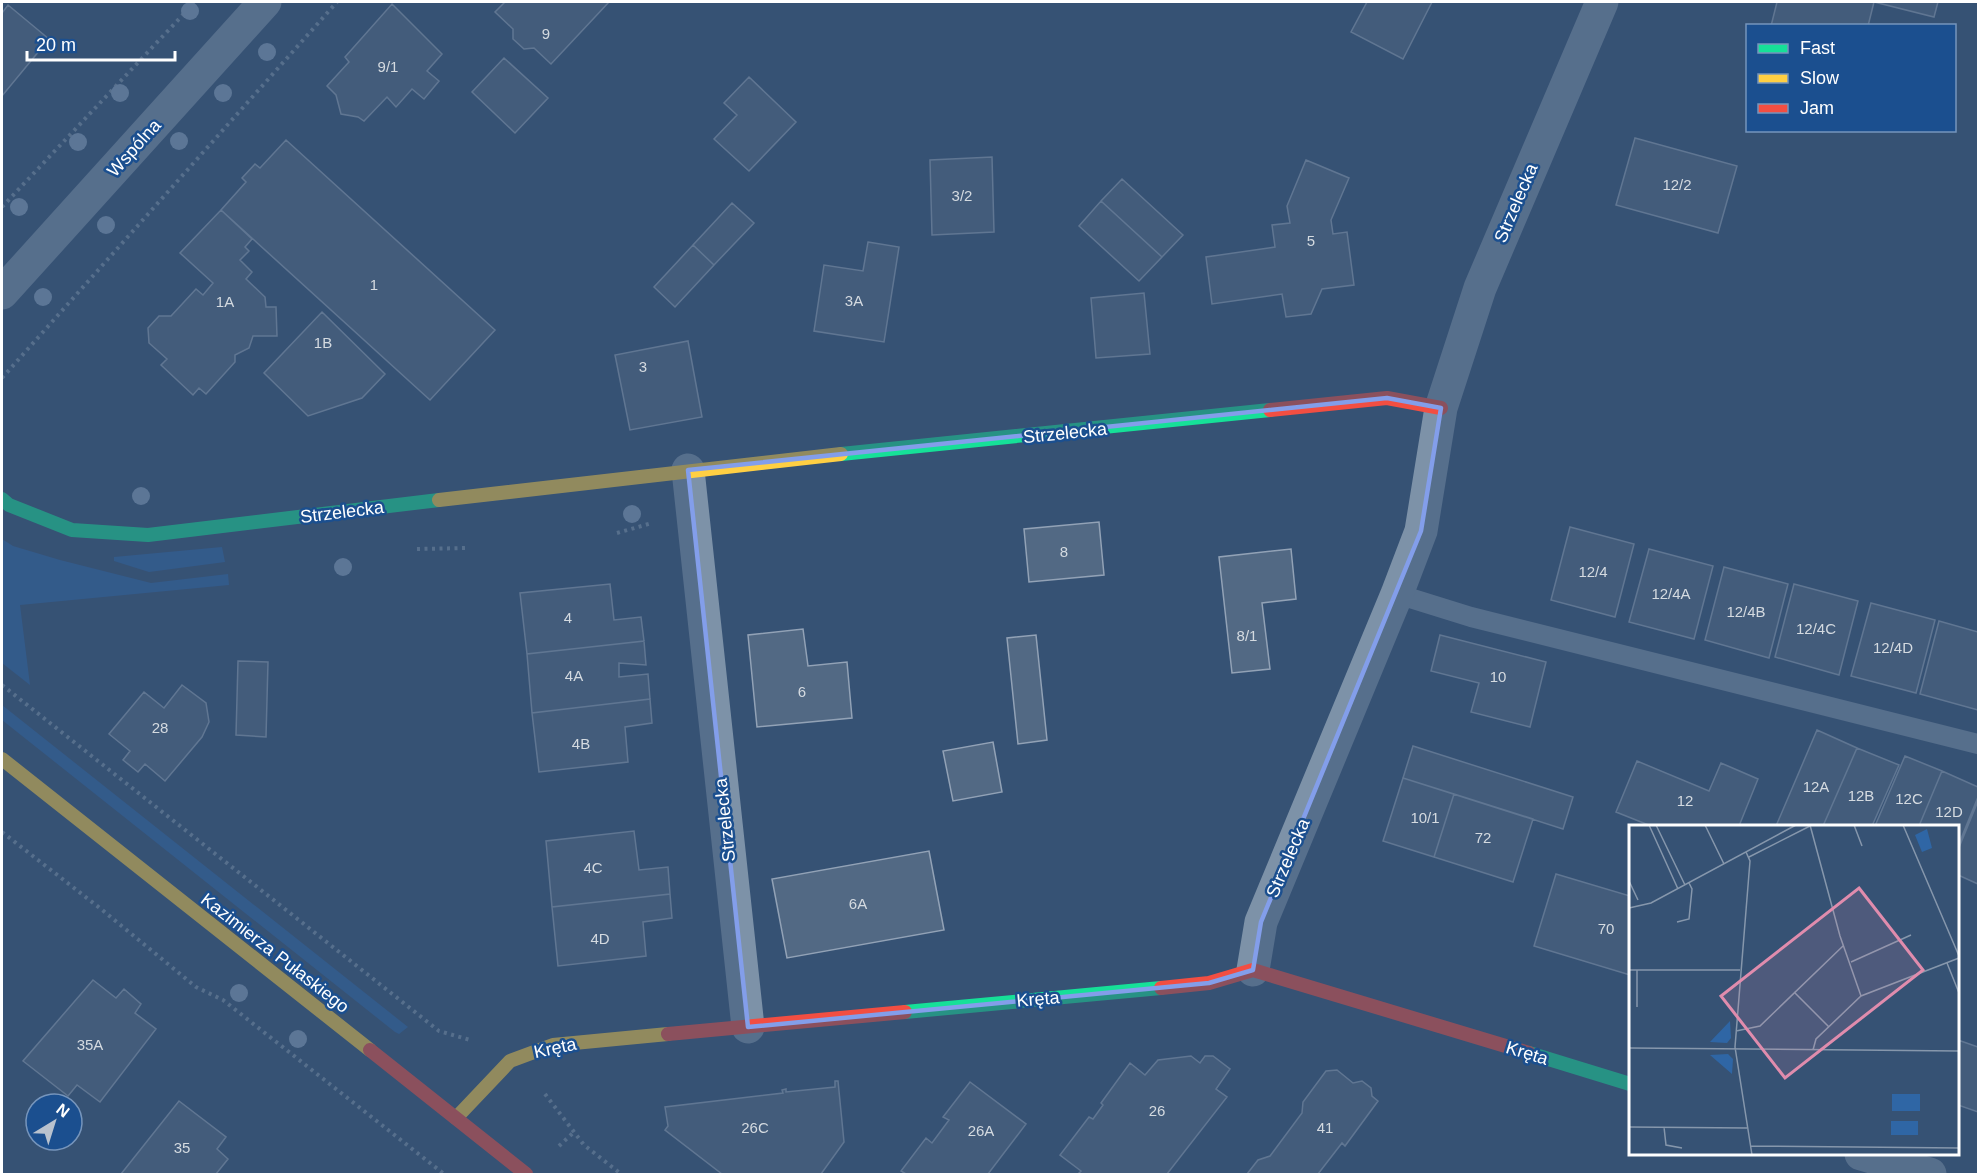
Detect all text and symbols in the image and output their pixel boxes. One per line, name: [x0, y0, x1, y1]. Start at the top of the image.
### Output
scale bar: [27, 24, 176, 62]
legend: [1746, 24, 1956, 132]
house number: 9: [542, 25, 550, 42]
text: 20 m: [36, 35, 76, 55]
text: Fast: [1800, 38, 1835, 58]
house number: 9/1: [378, 58, 398, 75]
text: Slow: [1800, 68, 1840, 88]
text: Jam: [1800, 98, 1834, 118]
street label: Wspólna: [103, 115, 166, 181]
street label: Strzelecka: [1490, 160, 1542, 246]
house number: 12/2: [1662, 176, 1692, 193]
house number: 3/2: [952, 187, 972, 204]
house number: 5: [1307, 232, 1315, 249]
house number: 1: [370, 276, 378, 293]
house number: 3A: [845, 292, 863, 309]
house number: 1A: [216, 293, 234, 310]
house number: 1B: [314, 334, 332, 351]
house number: 3: [639, 358, 647, 375]
street label: Strzelecka: [1022, 419, 1109, 447]
street label: Strzelecka: [299, 497, 386, 527]
house number: 8: [1060, 543, 1068, 560]
house number: 12/4: [1578, 563, 1608, 580]
house number: 12/4A: [1651, 585, 1691, 602]
house number: 12/4B: [1726, 603, 1766, 620]
house number: 4: [564, 609, 572, 626]
house number: 12/4C: [1796, 620, 1836, 637]
house number: 8/1: [1237, 627, 1257, 644]
house number: 12/4D: [1873, 639, 1913, 656]
house number: 4A: [565, 667, 583, 684]
house number: 10: [1490, 668, 1506, 685]
house number: 6: [798, 683, 806, 700]
house number: 28: [152, 719, 168, 736]
house number: 4B: [572, 735, 590, 752]
street label: Strzelecka: [711, 776, 739, 863]
house number: 12A: [1803, 778, 1829, 795]
house number: 12B: [1848, 787, 1874, 804]
house number: 12C: [1895, 790, 1923, 807]
house number: 12: [1677, 792, 1693, 809]
house number: 12D: [1935, 803, 1963, 820]
house number: 10/1: [1410, 809, 1440, 826]
street label: Strzelecka: [1262, 815, 1314, 901]
inset map: [1629, 825, 1959, 1155]
house number: 72: [1475, 829, 1491, 846]
house number: 4C: [583, 859, 603, 876]
street label: Kazimierza Pułaskiego: [197, 889, 353, 1017]
house number: 6A: [849, 895, 867, 912]
house number: 70: [1598, 920, 1614, 937]
house number: 4D: [590, 930, 610, 947]
street label: Kręta: [1016, 987, 1061, 1011]
street label: Kręta: [532, 1034, 579, 1062]
house number: 35A: [77, 1036, 103, 1053]
street label: Kręta: [1504, 1037, 1551, 1069]
north arrow: [24, 1092, 84, 1152]
text: N: [53, 1100, 73, 1121]
house number: 26: [1149, 1102, 1165, 1119]
house number: 26C: [741, 1119, 769, 1136]
house number: 41: [1317, 1119, 1333, 1136]
house number: 26A: [968, 1122, 994, 1139]
house number: 35: [174, 1139, 190, 1156]

